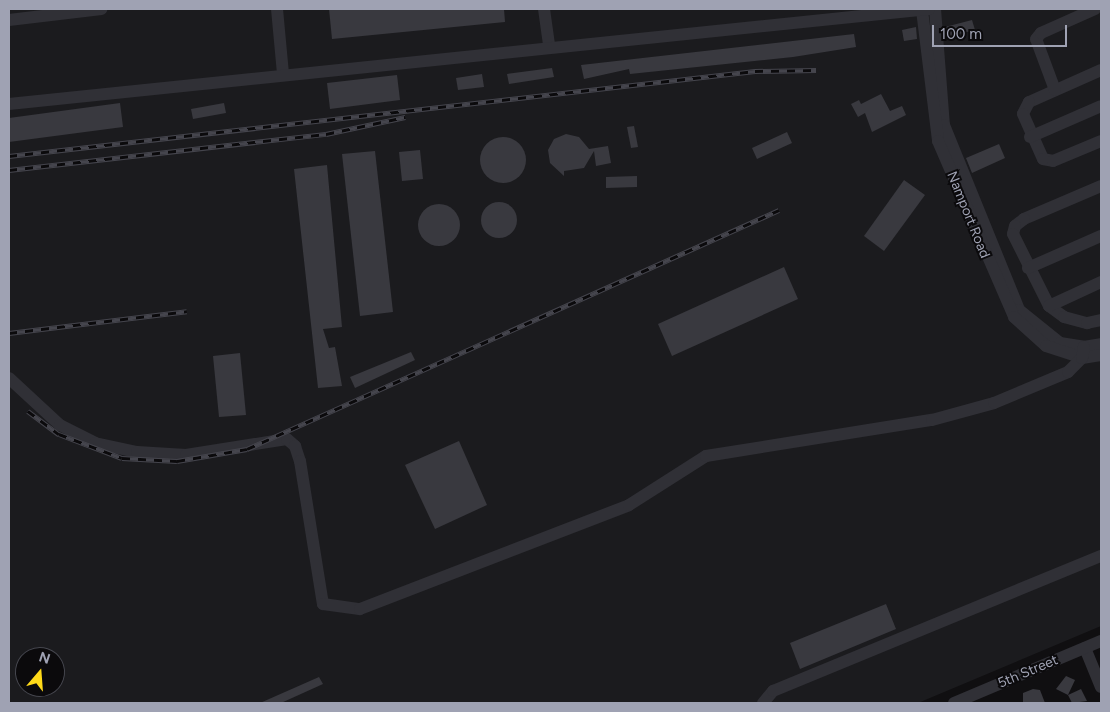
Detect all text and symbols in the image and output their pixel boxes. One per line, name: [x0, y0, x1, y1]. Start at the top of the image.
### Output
scale bar: [935, 15, 1070, 47]
text: 100 m: [940, 25, 982, 43]
street label: Namport Road: [943, 169, 993, 261]
north arrow: [15, 647, 65, 697]
text: N: [37, 648, 52, 668]
street label: 5th Street: [995, 652, 1061, 692]

